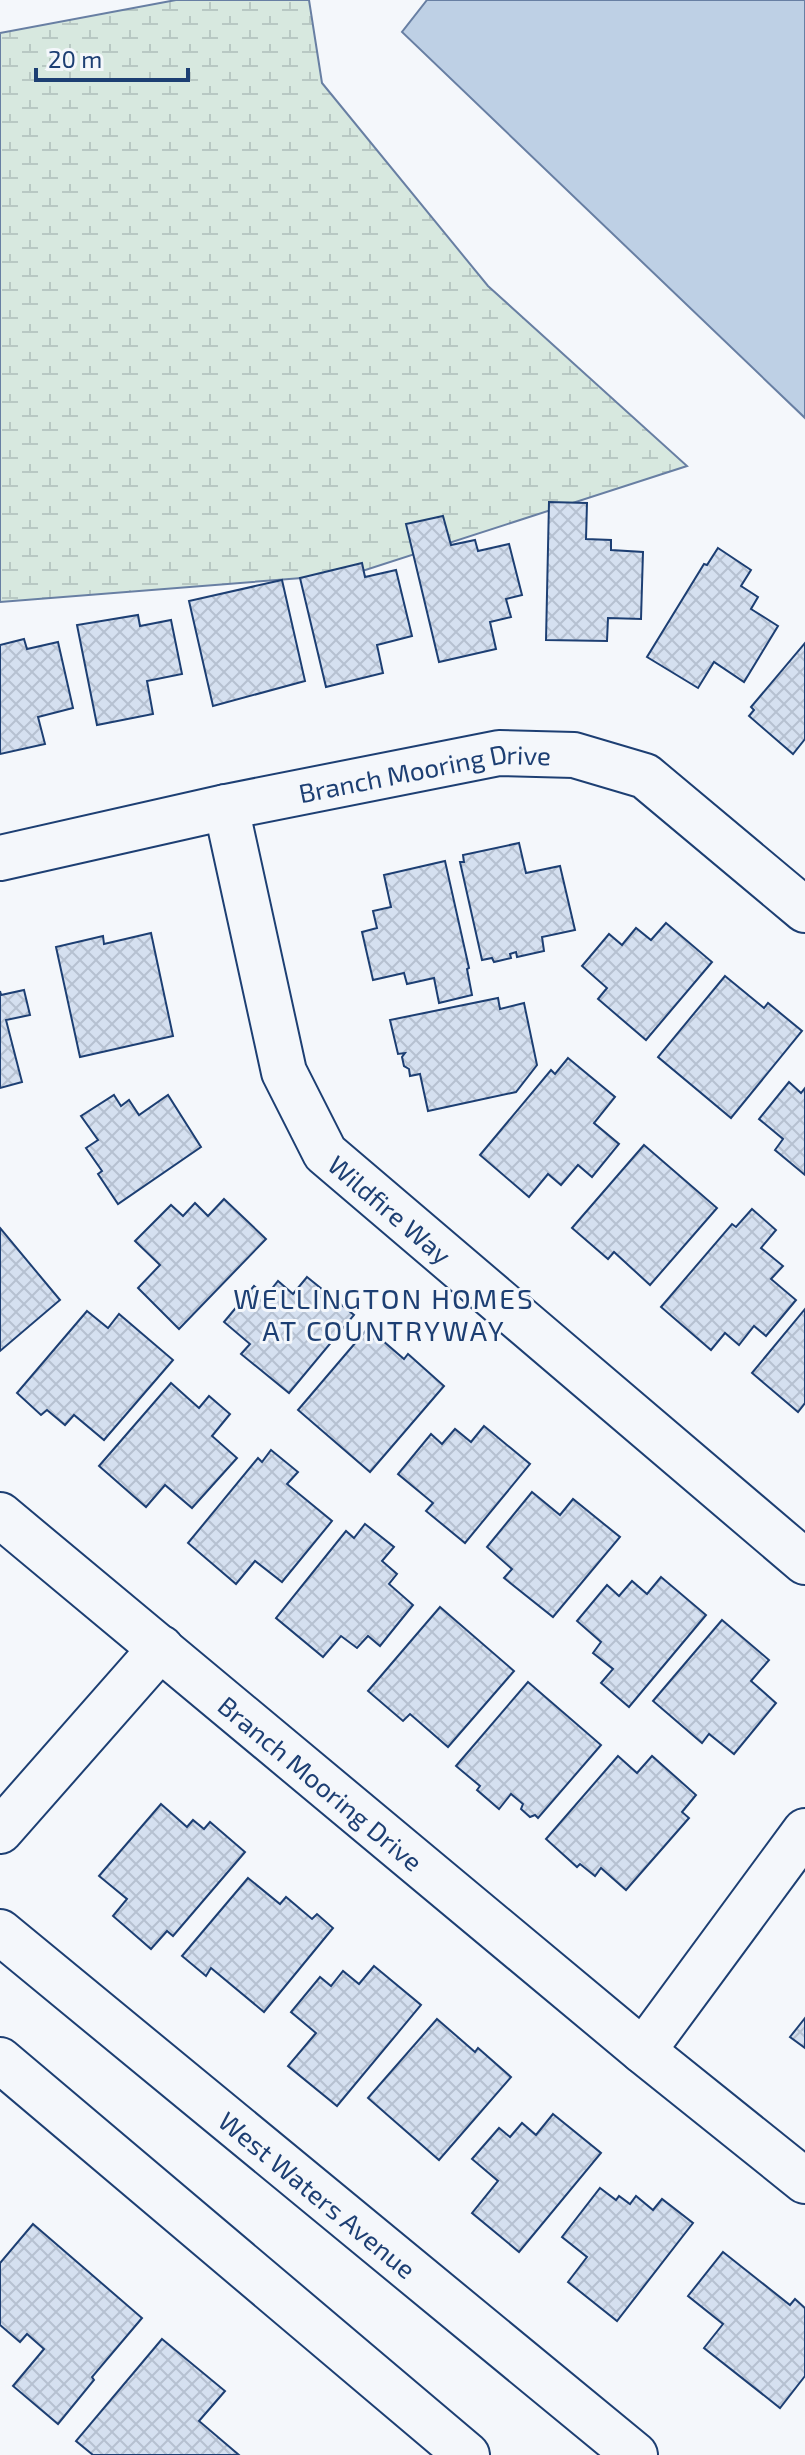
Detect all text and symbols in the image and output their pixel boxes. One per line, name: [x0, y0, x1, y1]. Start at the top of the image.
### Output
scale bar: [36, 32, 188, 82]
text: 20 m: [48, 44, 102, 73]
street label: Branch Mooring Drive: [296, 736, 551, 808]
street label: Wildfire Way: [323, 1148, 458, 1270]
district label: WELLINGTON HOMES AT COUNTRYWAY: [233, 1281, 535, 1347]
street label: Branch Mooring Drive: [213, 1689, 429, 1877]
street label: West Waters Avenue: [214, 2104, 423, 2284]

